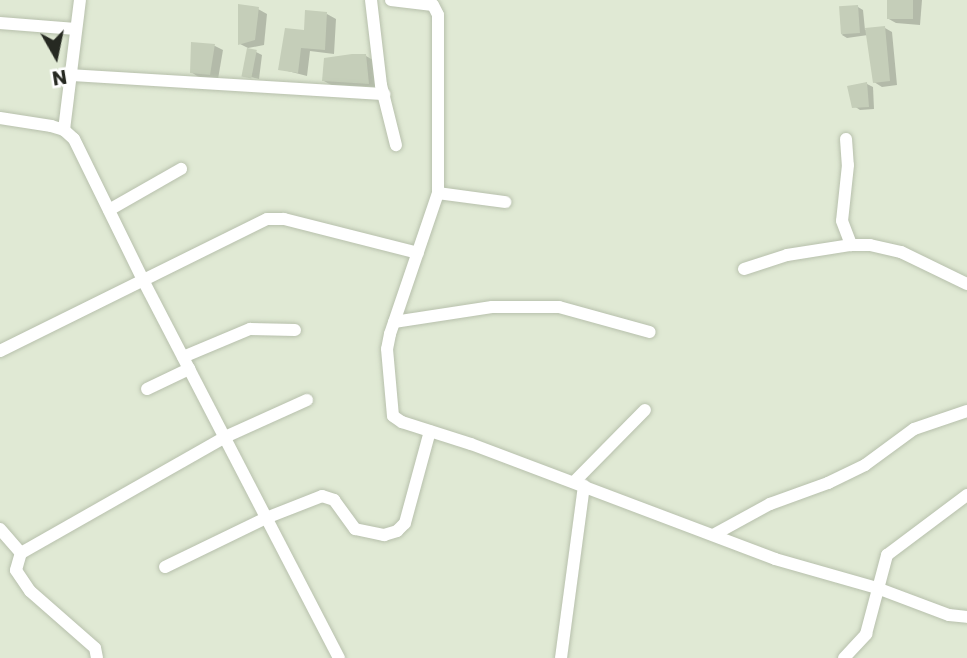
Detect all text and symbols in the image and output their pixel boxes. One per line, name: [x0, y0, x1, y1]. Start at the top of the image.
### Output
north arrow: [21, 21, 91, 91]
text: N: [50, 63, 69, 92]

